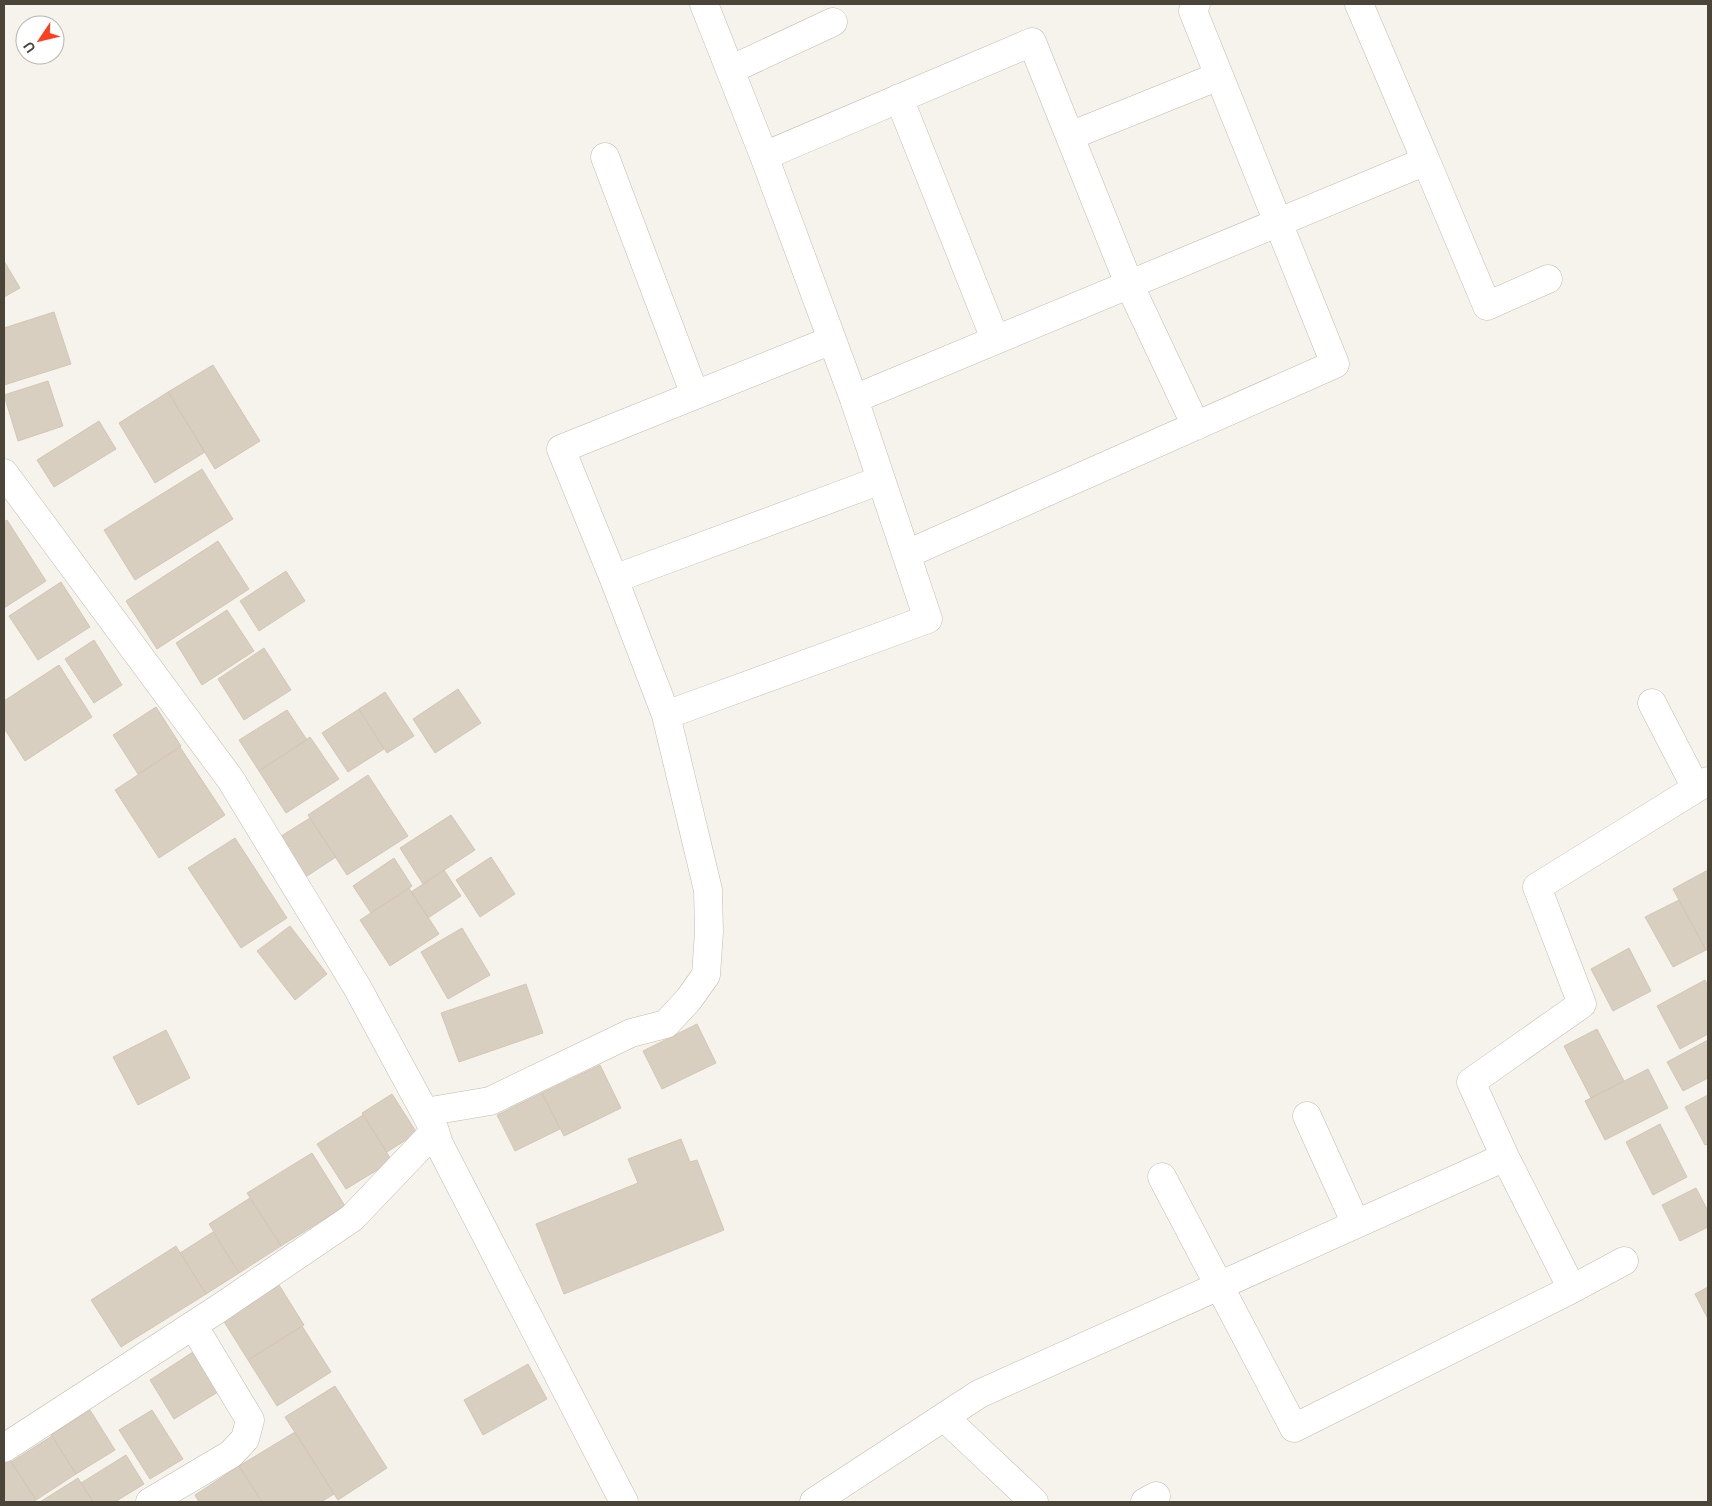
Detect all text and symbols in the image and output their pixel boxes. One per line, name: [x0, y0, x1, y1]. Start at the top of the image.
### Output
north arrow: [15, 15, 65, 65]
text: U: [20, 38, 40, 56]

